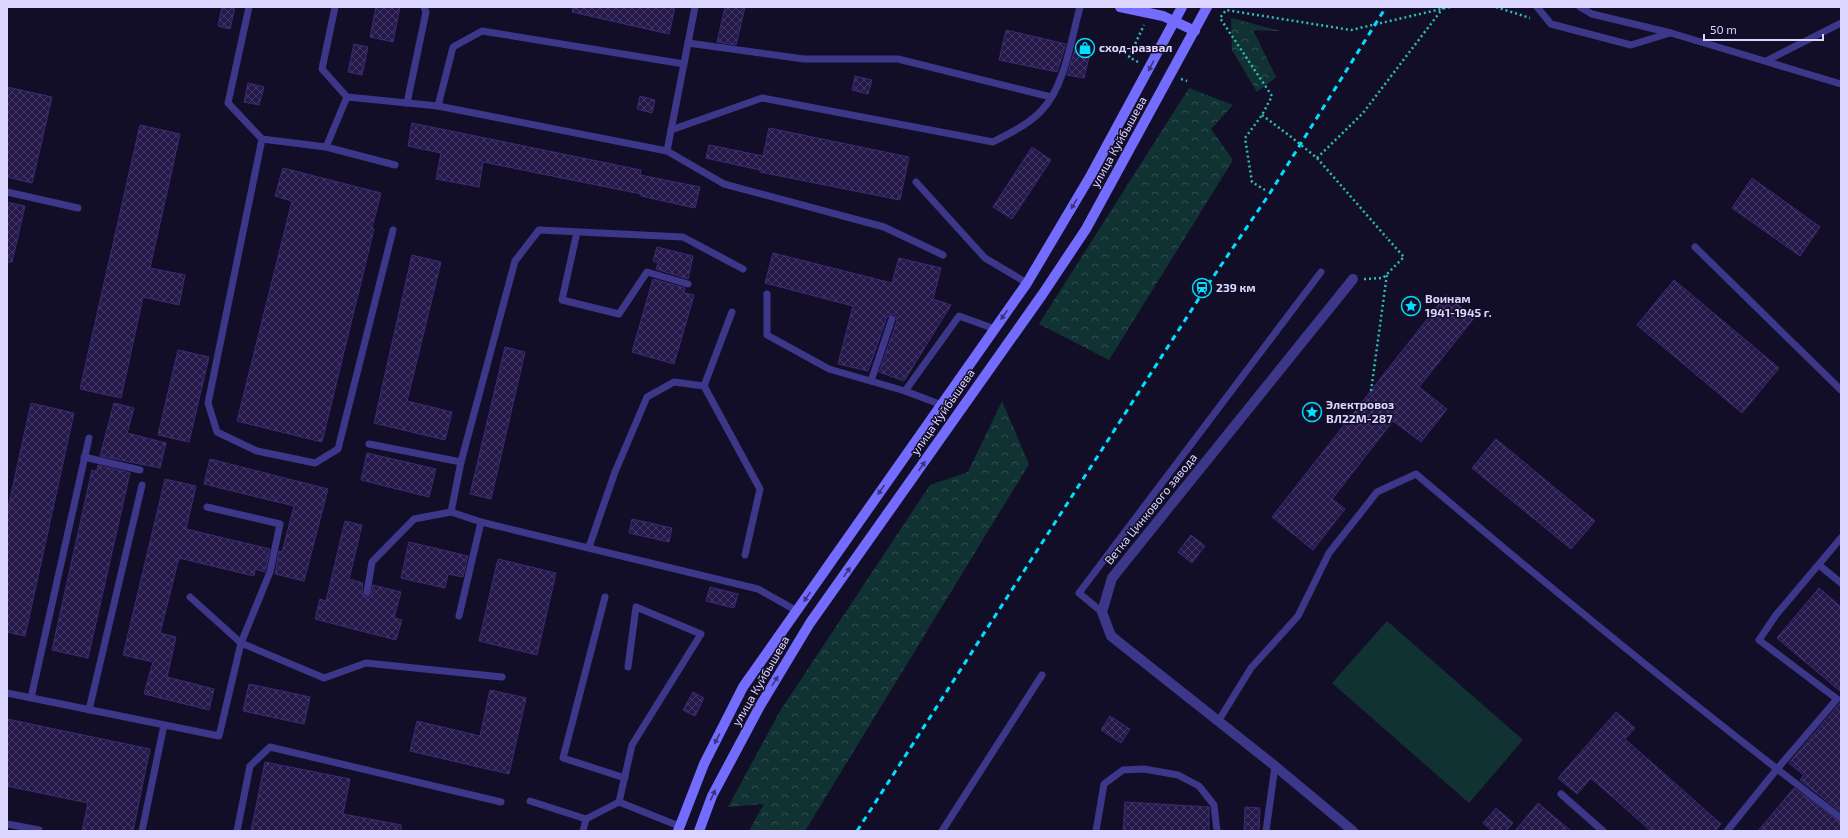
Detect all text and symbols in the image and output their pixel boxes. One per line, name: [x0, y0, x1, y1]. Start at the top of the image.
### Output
scale bar: [1704, 16, 1823, 42]
text: 50 m: [1710, 22, 1737, 36]
shop icon: сход-развал: [1074, 37, 1096, 59]
place label: сход-развал: [1099, 40, 1172, 54]
one-way arrow: [1148, 61, 1155, 72]
street label: улица Куйбышева: [1087, 94, 1150, 190]
one-way arrow: [1070, 198, 1077, 210]
station icon: 239 км: [1191, 277, 1213, 299]
place label: 239 км: [1216, 280, 1256, 294]
place label: Воинам 1941-1945 г.: [1425, 291, 1492, 319]
place icon: Воинам 1941-1945 г.: [1400, 295, 1422, 317]
one-way arrow: [1000, 310, 1008, 320]
street label: улица Куйбышева: [907, 366, 978, 458]
place label: Электровоз ВЛ22М-287: [1326, 397, 1394, 425]
place icon: Электровоз ВЛ22М-287: [1301, 401, 1323, 423]
street label: Ветка Цинкового завода: [1101, 450, 1199, 567]
one-way arrow: [917, 460, 926, 471]
one-way arrow: [877, 485, 885, 496]
one-way arrow: [843, 567, 851, 577]
one-way arrow: [803, 591, 811, 602]
street label: улица Куйбышева: [729, 633, 792, 729]
one-way arrow: [771, 675, 779, 686]
one-way arrow: [714, 733, 720, 745]
one-way arrow: [710, 789, 716, 801]

